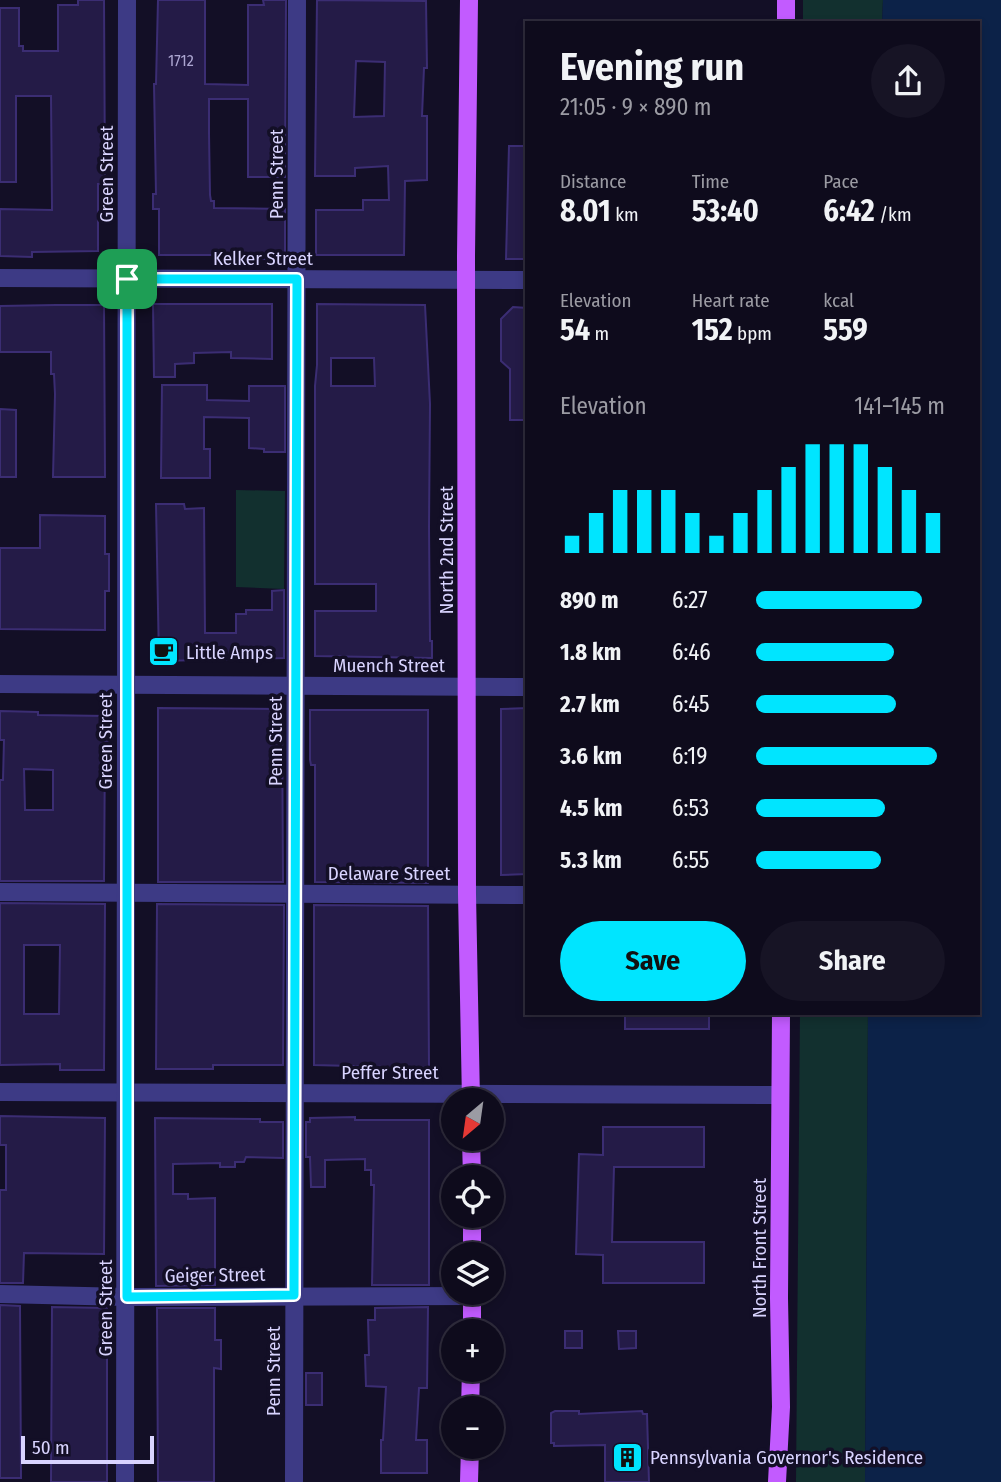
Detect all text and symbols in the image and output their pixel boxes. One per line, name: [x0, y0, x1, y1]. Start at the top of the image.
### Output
text: Evening run: [560, 44, 744, 90]
button: share: [871, 44, 945, 118]
house number: 1712: [168, 51, 194, 70]
text: 21:05 · 9 × 890 m: [560, 93, 712, 121]
street label: Green Street: [95, 125, 118, 222]
street label: Penn Street: [265, 128, 288, 219]
text: Distance: [560, 170, 627, 193]
text: Time: [692, 170, 729, 193]
text: Pace: [823, 170, 859, 193]
text: 8.01: [560, 193, 611, 229]
text: 53:40: [692, 193, 759, 229]
text: 6:42: [823, 193, 875, 229]
text: km: [611, 203, 639, 226]
text: /km: [875, 203, 912, 226]
street label: Kelker Street: [213, 247, 314, 270]
pin: [97, 249, 157, 309]
icon: arrive: [108, 260, 146, 298]
text: Elevation: [560, 289, 632, 312]
text: Heart rate: [692, 289, 770, 312]
text: kcal: [823, 289, 854, 312]
text: 54: [560, 312, 590, 348]
text: 152: [692, 312, 733, 348]
text: 559: [823, 312, 868, 348]
text: m: [590, 322, 609, 345]
text: bpm: [733, 322, 772, 345]
text: Elevation: [560, 392, 647, 420]
text: 141–145 m: [854, 392, 945, 420]
street label: North 2nd Street: [435, 485, 458, 614]
text: 890 m: [560, 586, 619, 614]
text: 6:27: [672, 586, 708, 614]
cafe icon: Little Amps: [146, 635, 180, 669]
text: 1.8 km: [560, 638, 621, 666]
text: 6:46: [672, 638, 711, 666]
place label: Little Amps: [186, 641, 273, 664]
street label: Muench Street: [333, 654, 446, 677]
text: 2.7 km: [560, 690, 620, 718]
text: 6:45: [672, 690, 710, 718]
street label: Green Street: [94, 692, 117, 789]
street label: Penn Street: [264, 695, 287, 786]
text: 3.6 km: [560, 742, 622, 770]
text: 6:19: [672, 742, 708, 770]
text: 4.5 km: [560, 794, 623, 822]
text: 6:53: [672, 794, 709, 822]
text: 5.3 km: [560, 846, 622, 874]
text: 6:55: [672, 846, 709, 874]
street label: Delaware Street: [328, 862, 451, 885]
button: Save: [560, 921, 746, 1001]
button: Share: [760, 921, 945, 1001]
street label: Peffer Street: [341, 1061, 439, 1084]
north arrow: [441, 1088, 504, 1152]
map controls: [441, 1088, 504, 1459]
button: locate: [441, 1165, 504, 1228]
street label: North Front Street: [748, 1177, 771, 1318]
button: layers: [441, 1242, 504, 1305]
street label: Green Street: [94, 1259, 117, 1356]
street label: Geiger Street: [164, 1263, 266, 1287]
button: +: [441, 1319, 504, 1382]
street label: Penn Street: [262, 1325, 285, 1416]
button: −: [441, 1396, 504, 1459]
scale bar: [21, 1433, 154, 1465]
text: 50 m: [32, 1436, 70, 1459]
building icon: Pennsylvania Governor's Residence: [610, 1440, 644, 1474]
place label: Pennsylvania Governor's Residence: [650, 1446, 923, 1469]

